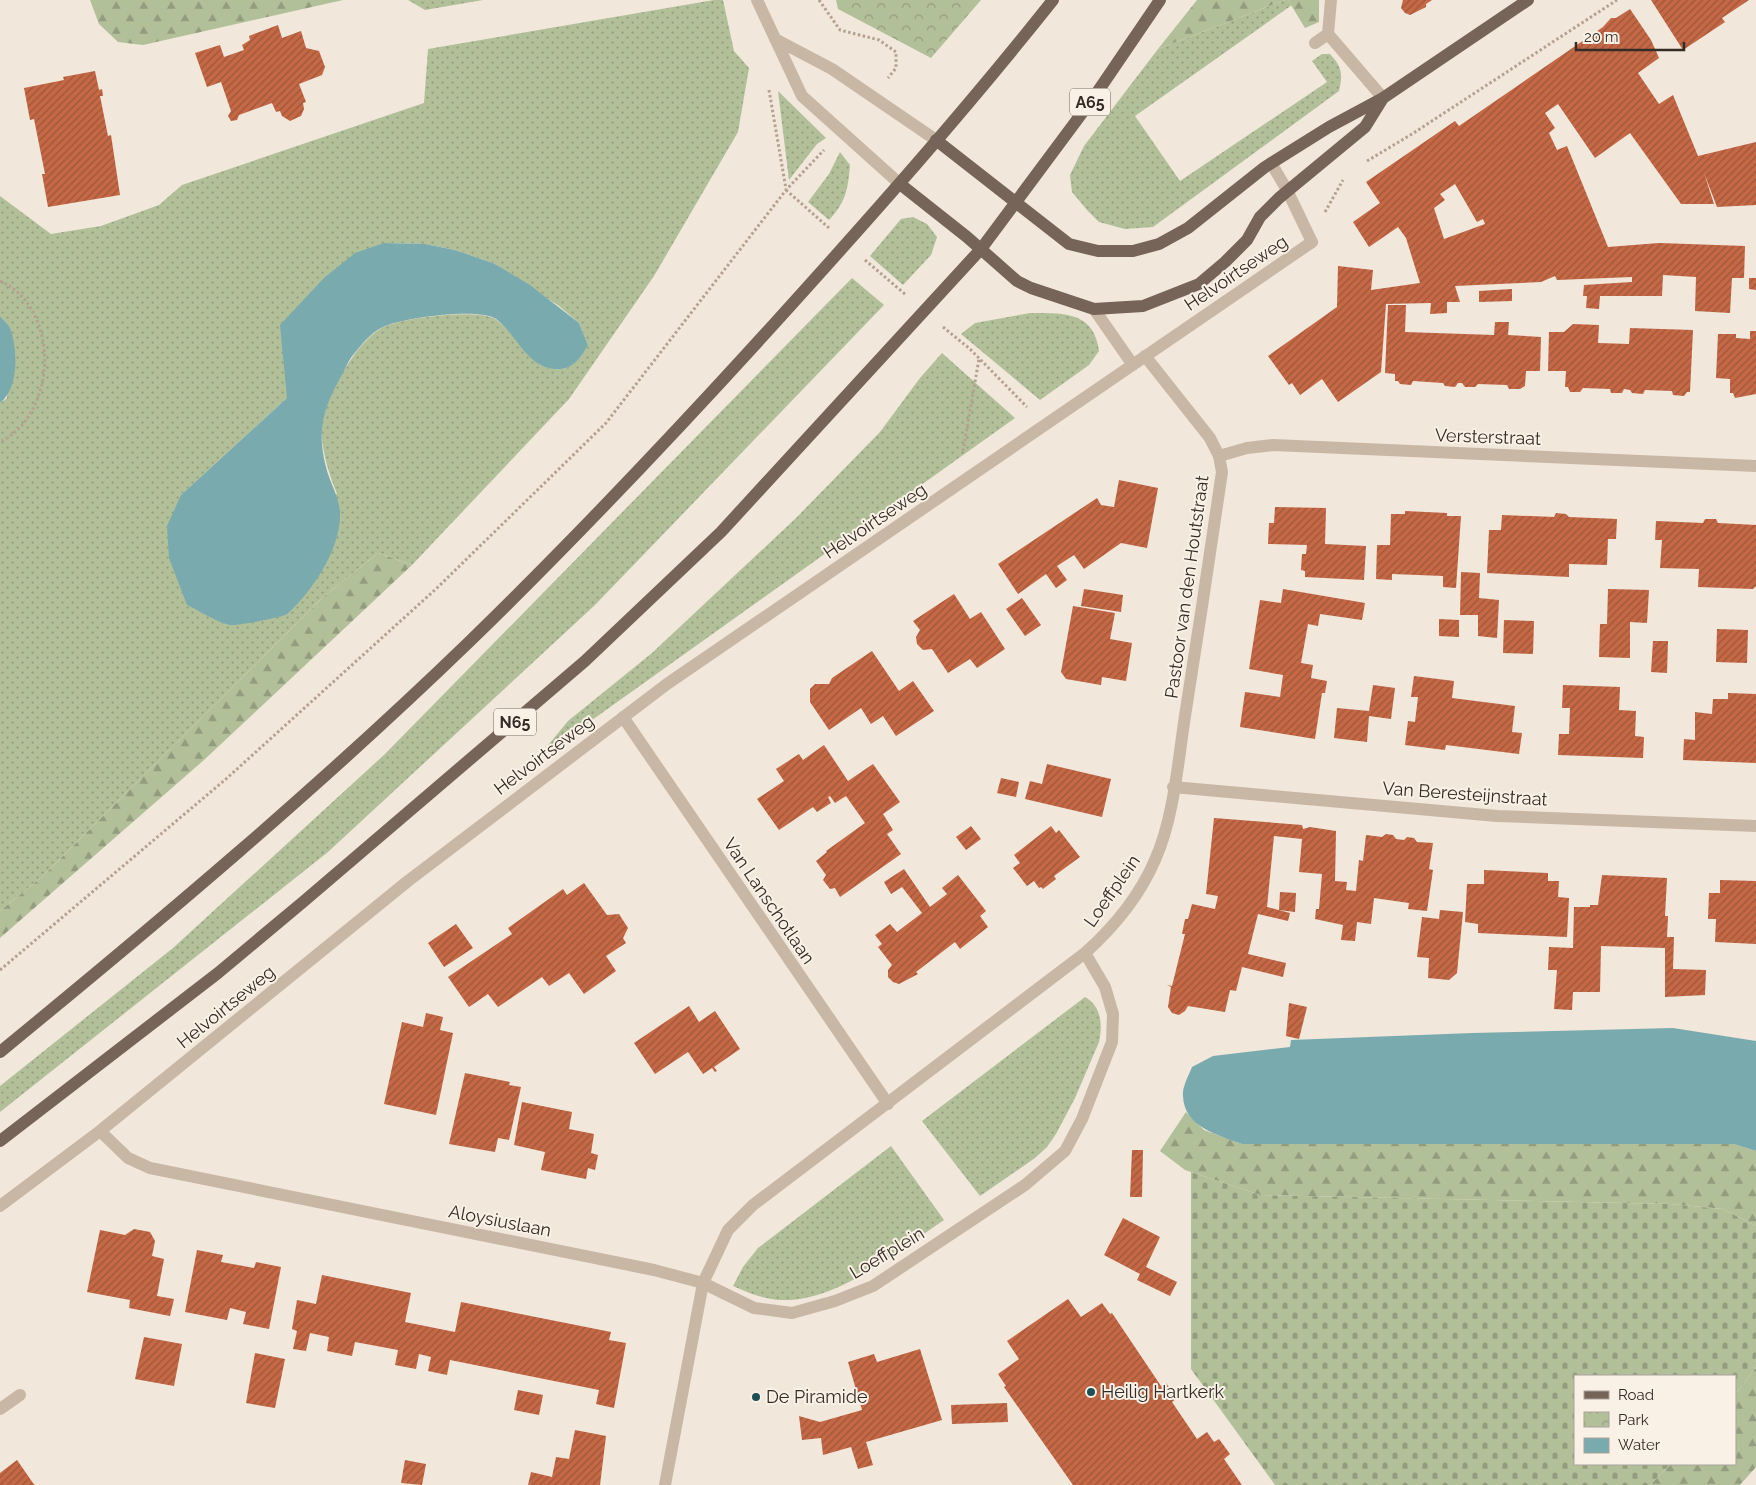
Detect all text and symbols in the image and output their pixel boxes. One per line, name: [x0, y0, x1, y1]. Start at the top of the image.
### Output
scale bar: [1576, 20, 1684, 52]
text: 20 m: [1584, 28, 1619, 46]
road number: A65: [1070, 88, 1110, 115]
street label: Helvoirtseweg: [1180, 230, 1291, 315]
street label: Versterstraat: [1435, 424, 1541, 449]
street label: Pastoor van den Houtstraat: [1160, 474, 1213, 700]
street label: Helvoirtseweg: [819, 478, 930, 563]
road number: N65: [494, 709, 536, 736]
street label: Helvoirtseweg: [490, 710, 598, 799]
street label: Van Beresteijnstraat: [1382, 777, 1548, 810]
street label: Van Lanschotlaan: [719, 834, 819, 968]
street label: Loeffplein: [1079, 851, 1144, 931]
street label: Helvoirtseweg: [173, 961, 279, 1052]
street label: Aloysiuslaan: [447, 1200, 553, 1241]
street label: Loeffplein: [846, 1222, 928, 1283]
legend: [1574, 1375, 1736, 1465]
place label: Heilig Hartkerk: [1101, 1381, 1224, 1402]
place label: De Piramide: [766, 1386, 868, 1407]
marker: Heilig Hartkerk: [1085, 1386, 1097, 1398]
text: Road: [1618, 1386, 1654, 1404]
marker: De Piramide: [750, 1391, 762, 1403]
text: Park: [1618, 1411, 1649, 1429]
text: Water: [1618, 1436, 1661, 1454]

